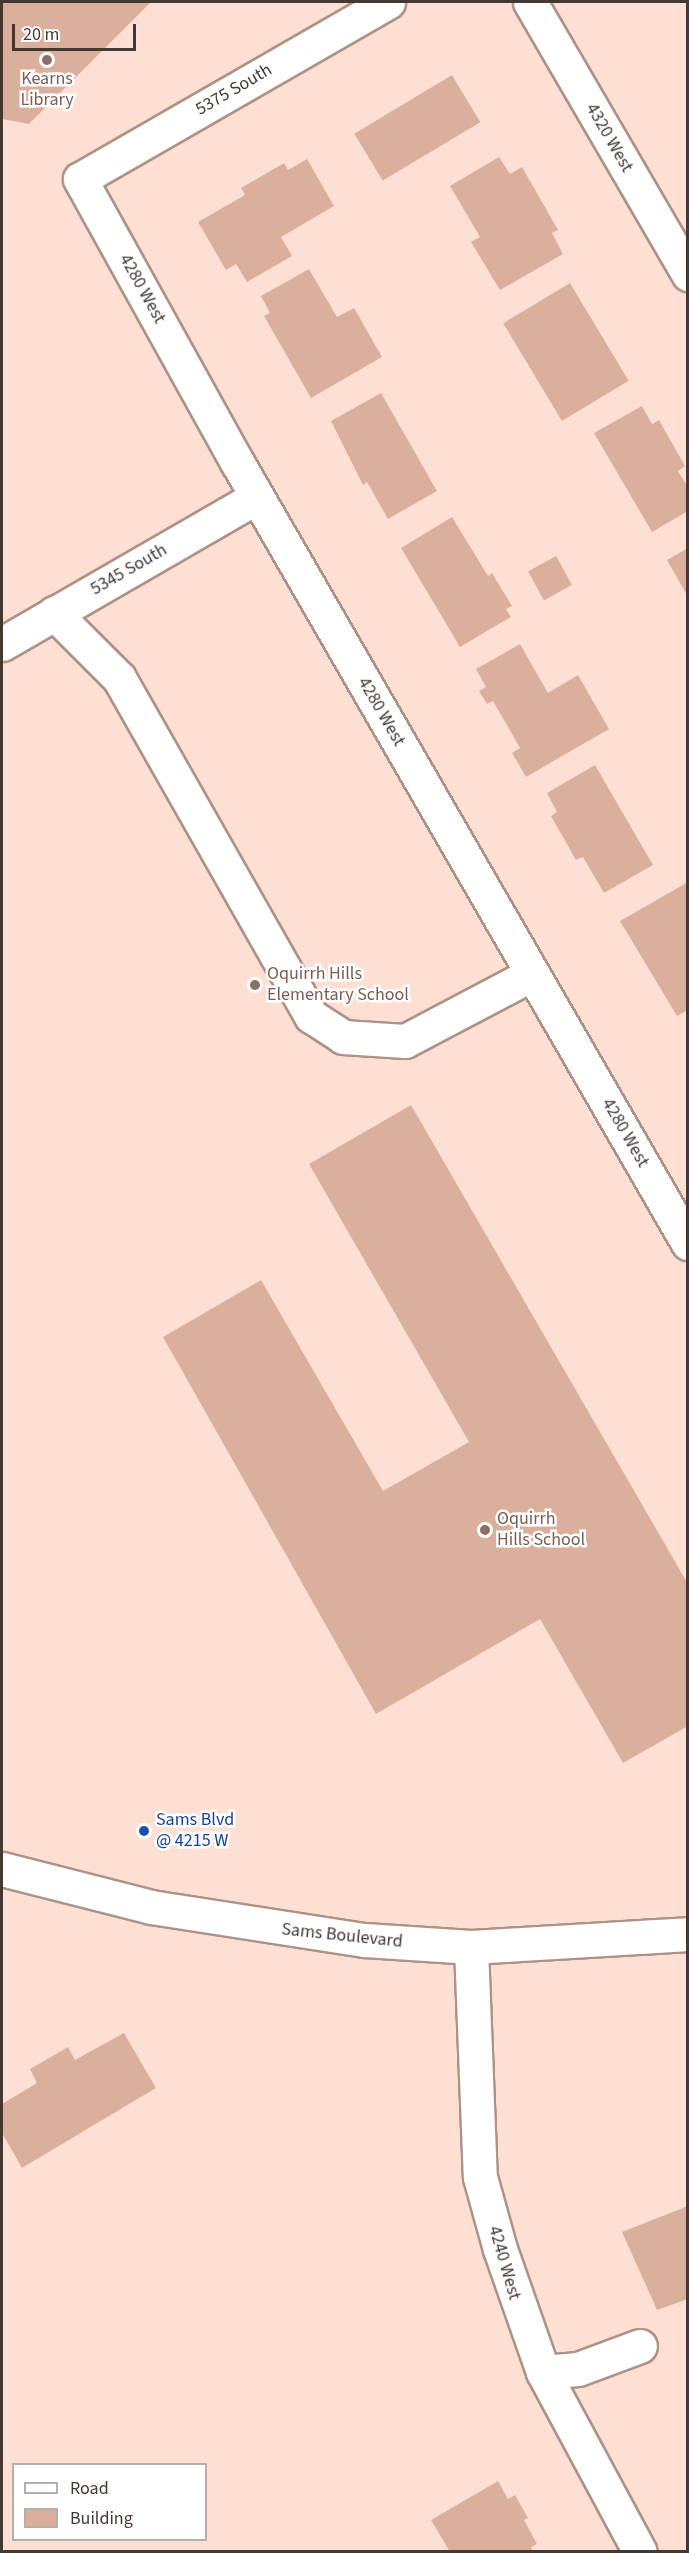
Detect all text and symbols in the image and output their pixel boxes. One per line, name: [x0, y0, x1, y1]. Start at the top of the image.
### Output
scale bar: [15, 12, 140, 50]
text: 20 m: [23, 22, 59, 47]
marker: Kearns Library: [40, 53, 54, 67]
street label: 5375 South: [192, 60, 276, 120]
place label: Kearns Library: [20, 69, 74, 112]
street label: 4320 West: [581, 100, 637, 176]
street label: 4280 West: [114, 251, 170, 327]
street label: 5345 South: [87, 540, 171, 600]
street label: 4280 West: [353, 674, 409, 750]
place label: Oquirrh Hills Elementary School: [267, 964, 409, 1006]
marker: Oquirrh Hills Elementary School: [248, 978, 262, 992]
street label: 4280 West: [597, 1095, 653, 1171]
place label: Oquirrh Hills School: [497, 1509, 585, 1552]
marker: Oquirrh Hills School: [478, 1523, 492, 1537]
place label: Sams Blvd @ 4215 W: [156, 1810, 234, 1852]
marker: Sams Blvd @ 4215 W: [137, 1824, 151, 1838]
street label: Sams Boulevard: [280, 1919, 404, 1953]
street label: 4240 West: [483, 2224, 525, 2302]
legend: [12, 2463, 207, 2541]
text: Road: [70, 2476, 109, 2501]
text: Building: [70, 2506, 133, 2531]

